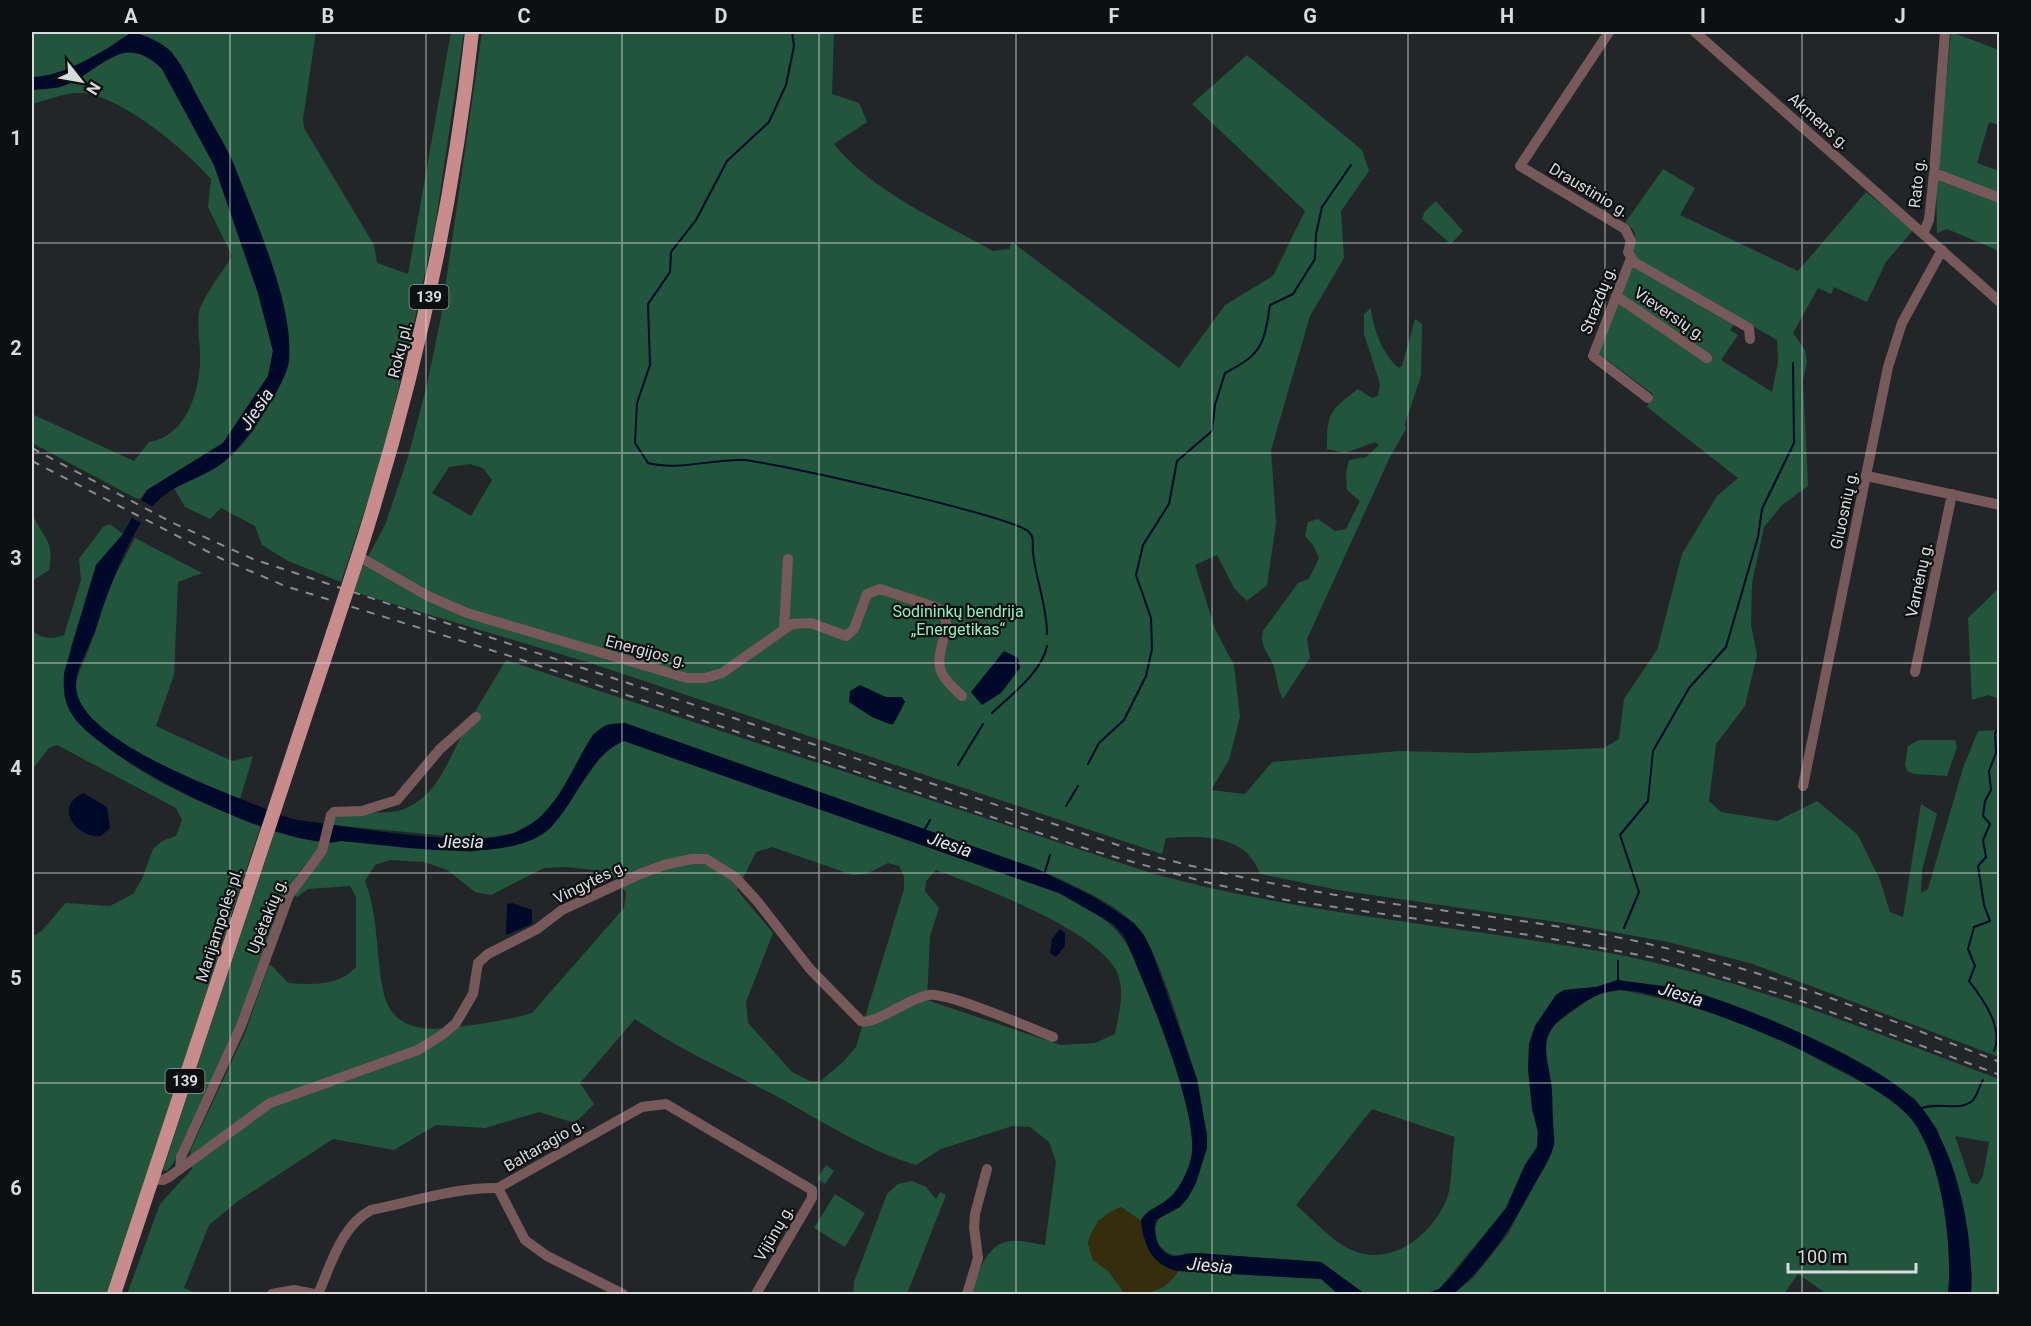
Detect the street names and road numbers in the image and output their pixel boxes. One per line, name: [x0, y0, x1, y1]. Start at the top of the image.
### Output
street label: Akmens g.: [1785, 89, 1853, 153]
street label: Rato g.: [1905, 157, 1929, 209]
street label: Draustinio g.: [1546, 159, 1632, 221]
street label: Strazdų g.: [1576, 263, 1620, 337]
street label: Vieversių g.: [1631, 283, 1709, 345]
road number: 139: [410, 285, 448, 309]
street label: Rokų pl.: [384, 320, 416, 380]
street label: Gluosnių g.: [1826, 469, 1862, 551]
street label: Varnėnų g.: [1902, 541, 1936, 619]
street label: Energijos g.: [603, 631, 689, 671]
street label: Vingytės g.: [551, 856, 629, 908]
street label: Marijampolės pl.: [192, 866, 246, 984]
street label: Upėtakių g.: [243, 875, 291, 957]
road number: 139: [166, 1069, 204, 1093]
street label: Baltaragio g.: [501, 1114, 587, 1176]
street label: Vijūnų g.: [750, 1202, 798, 1264]

